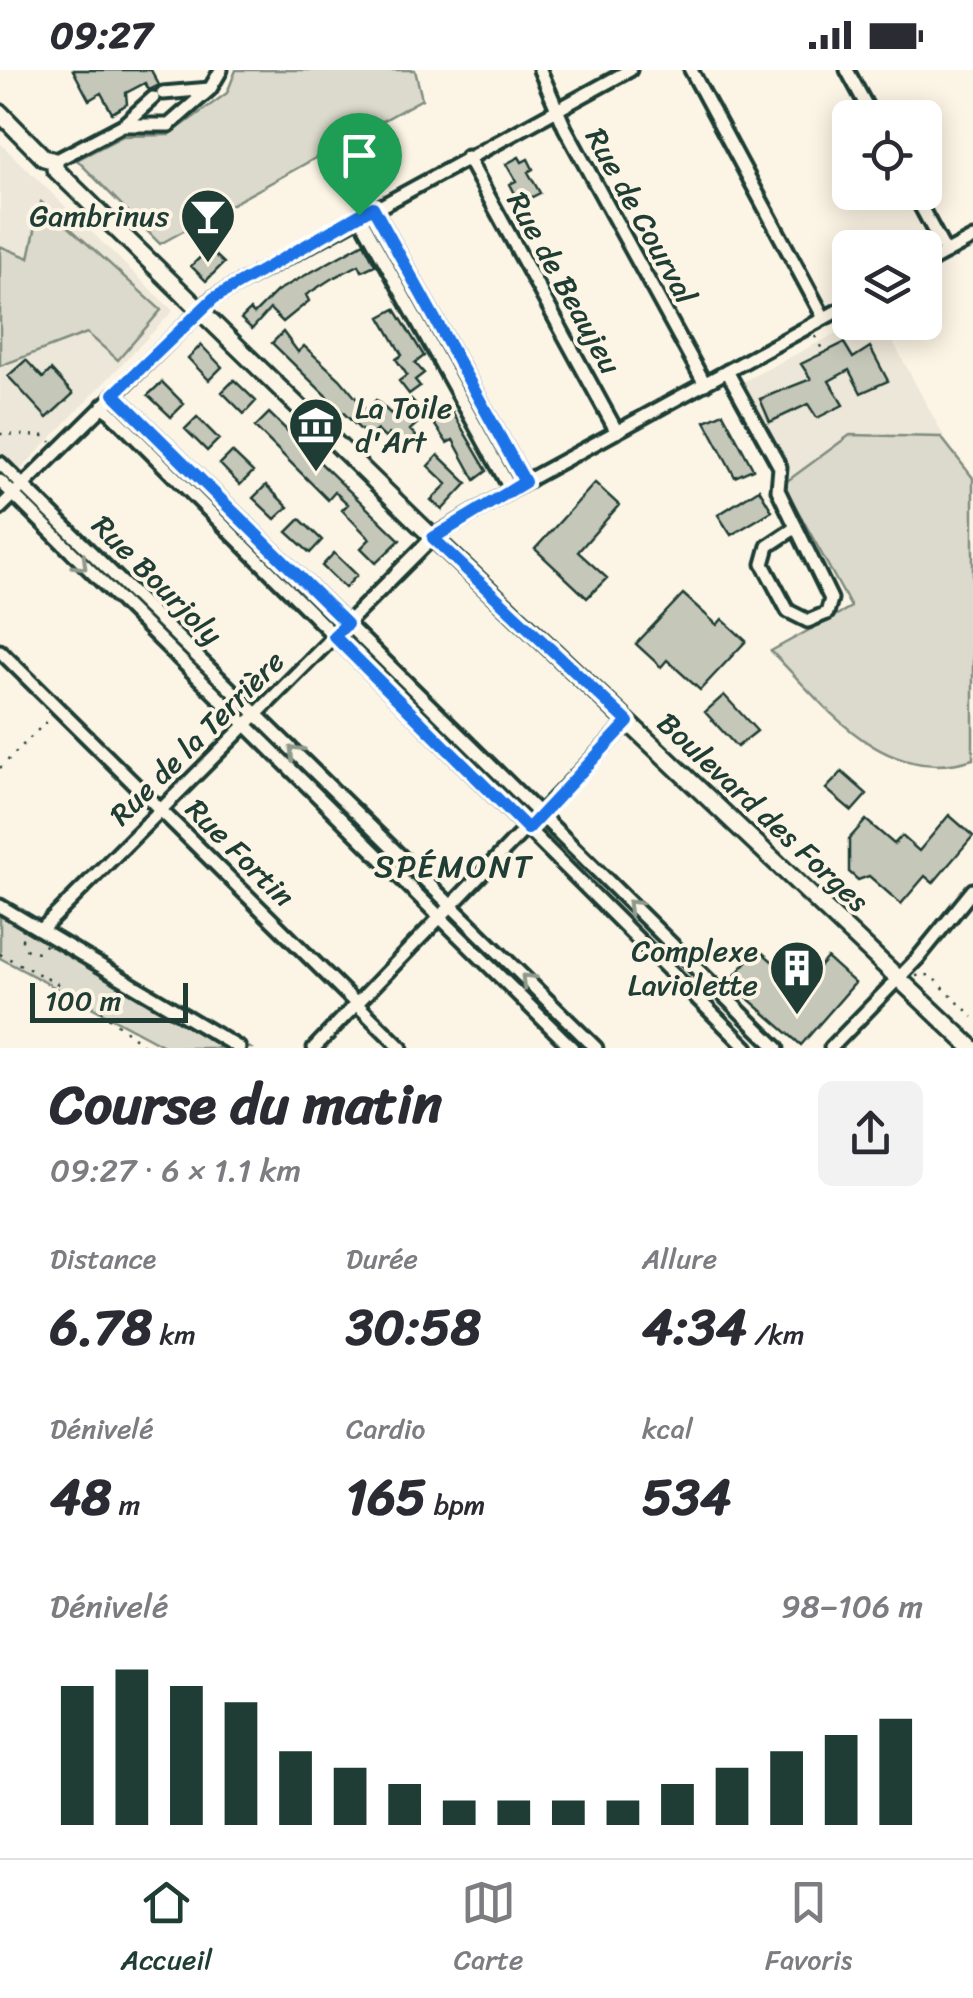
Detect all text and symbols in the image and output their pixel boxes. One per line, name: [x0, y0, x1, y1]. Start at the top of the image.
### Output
text: 09:27: [50, 2, 152, 69]
map controls: [832, 100, 942, 340]
button: locate: [832, 100, 942, 210]
pin: [317, 113, 402, 216]
street label: Rue de Courval: [570, 117, 713, 316]
icon: arrive: [332, 128, 387, 183]
street label: Rue de Beaujeu: [491, 181, 637, 385]
bar icon: Gambrinus: [178, 186, 238, 265]
place label: Gambrinus: [30, 189, 169, 243]
button: layers: [832, 230, 942, 340]
place label: La Toile d'Art: [355, 381, 452, 469]
museum icon: La Toile d'Art: [286, 395, 346, 474]
street label: Rue Bourjoly: [78, 501, 236, 659]
one-way arrow: [70, 553, 88, 571]
street label: Rue de la Terrière: [96, 637, 298, 839]
street label: Boulevard des Forges: [644, 698, 883, 926]
one-way arrow: [289, 745, 307, 763]
street label: Rue Fortin: [172, 785, 308, 921]
district label: SPÉMONT: [374, 838, 534, 895]
one-way arrow: [626, 899, 644, 917]
place label: Complexe Laviolette: [628, 924, 758, 1012]
building icon: Complexe Laviolette: [767, 938, 827, 1017]
one-way arrow: [520, 973, 538, 991]
text: 100 m: [45, 976, 121, 1025]
scale bar: [30, 978, 188, 1023]
text: Course du matin: [50, 1056, 442, 1153]
button: share: [818, 1081, 923, 1186]
text: 09:27 · 6 × 1.1 km: [50, 1142, 301, 1199]
text: Distance: [50, 1234, 156, 1283]
text: Durée: [346, 1234, 418, 1283]
text: Allure: [642, 1234, 717, 1283]
text: 6.78: [50, 1283, 152, 1372]
text: 30:58: [346, 1283, 481, 1372]
text: 4:34: [642, 1283, 747, 1372]
text: km: [152, 1310, 196, 1359]
text: /km: [747, 1310, 805, 1359]
text: Dénivelé: [50, 1404, 154, 1453]
text: Cardio: [346, 1404, 425, 1453]
text: kcal: [642, 1404, 693, 1453]
text: 48: [50, 1453, 111, 1542]
text: 165: [346, 1453, 426, 1542]
text: 534: [642, 1453, 731, 1542]
text: m: [111, 1480, 140, 1529]
text: bpm: [426, 1480, 485, 1529]
text: Dénivelé: [50, 1578, 169, 1635]
text: 98–106 m: [781, 1578, 923, 1635]
tab: Accueil: [121, 1875, 212, 1984]
tab: Carte: [454, 1875, 523, 1984]
tab: Favoris: [765, 1875, 852, 1984]

